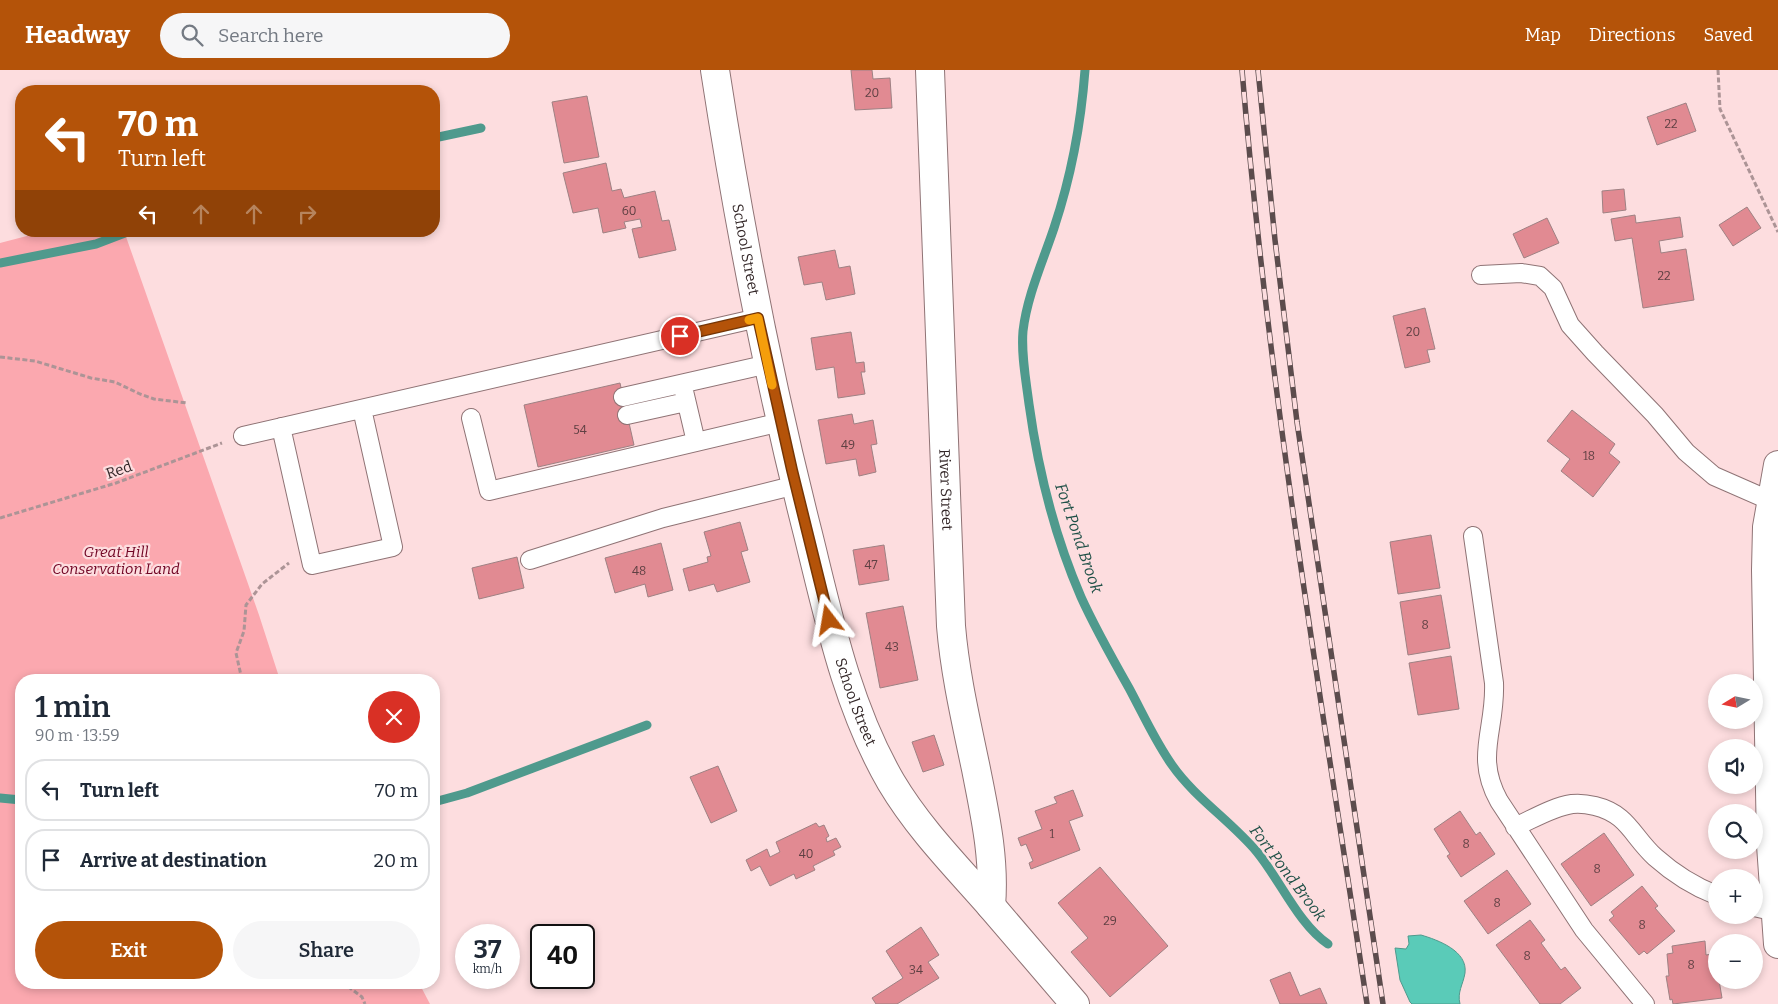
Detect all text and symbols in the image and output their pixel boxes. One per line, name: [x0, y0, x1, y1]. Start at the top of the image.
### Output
search box: [160, 13, 510, 58]
text: Headway: [25, 21, 130, 49]
icon: search: [178, 21, 206, 49]
text: Search here: [218, 24, 324, 47]
text: Map: [1525, 24, 1561, 46]
text: Directions: [1589, 24, 1676, 46]
text: Saved: [1704, 24, 1753, 46]
house number: 20: [865, 86, 879, 100]
text: 70 m: [118, 103, 198, 145]
icon: left: [35, 105, 100, 170]
house number: 22: [1664, 117, 1678, 131]
text: Turn left: [118, 145, 206, 172]
icon: left: [134, 200, 162, 228]
icon: ahead: [187, 200, 215, 228]
icon: ahead: [240, 200, 268, 228]
icon: right: [293, 200, 321, 228]
street label: School Street: [728, 202, 763, 297]
house number: 60: [622, 204, 636, 218]
house number: 22: [1657, 269, 1671, 283]
pin: [659, 315, 701, 357]
icon: arrive: [666, 322, 694, 350]
house number: 20: [1406, 325, 1420, 339]
house number: 54: [573, 423, 587, 437]
house number: 49: [841, 438, 855, 452]
street label: River Street: [935, 448, 956, 531]
house number: 18: [1583, 449, 1595, 463]
street label: Red: [103, 457, 135, 483]
water label: Fort Pond Brook: [1051, 481, 1107, 596]
park label: Great Hill Conservation Land: [52, 543, 180, 578]
house number: 47: [865, 558, 877, 572]
house number: 48: [632, 564, 646, 578]
position arrow: [802, 593, 854, 645]
house number: 8: [1421, 618, 1429, 632]
house number: 43: [885, 640, 899, 654]
street label: School Street: [831, 656, 880, 749]
north arrow: [1708, 674, 1762, 729]
map controls: [1708, 674, 1763, 989]
text: 1 min: [35, 689, 110, 725]
button: close: [368, 691, 420, 743]
text: 90 m · 13:59: [35, 726, 120, 745]
button: sound: [1708, 739, 1763, 794]
icon: left: [37, 776, 65, 804]
text: Turn left: [80, 779, 159, 802]
text: 70 m: [375, 779, 418, 802]
button: search: [1708, 804, 1763, 859]
water label: Fort Pond Brook: [1246, 821, 1330, 925]
house number: 1: [1050, 827, 1055, 841]
house number: 8: [1462, 837, 1470, 851]
icon: arrive: [37, 846, 65, 874]
house number: 40: [799, 847, 813, 861]
text: Arrive at destination: [80, 849, 267, 872]
text: 20 m: [374, 849, 418, 872]
house number: 8: [1593, 862, 1601, 876]
button: +: [1708, 869, 1763, 924]
house number: 8: [1493, 896, 1501, 910]
house number: 29: [1103, 914, 1117, 928]
house number: 8: [1638, 918, 1646, 932]
button: Exit: [35, 921, 223, 979]
button: Share: [233, 921, 420, 979]
speed limit sign: 40: [530, 924, 595, 989]
button: −: [1708, 934, 1763, 989]
text: 37: [474, 935, 501, 965]
house number: 8: [1523, 949, 1531, 963]
house number: 8: [1687, 958, 1695, 972]
text: km/h: [473, 962, 502, 976]
house number: 34: [909, 963, 923, 977]

